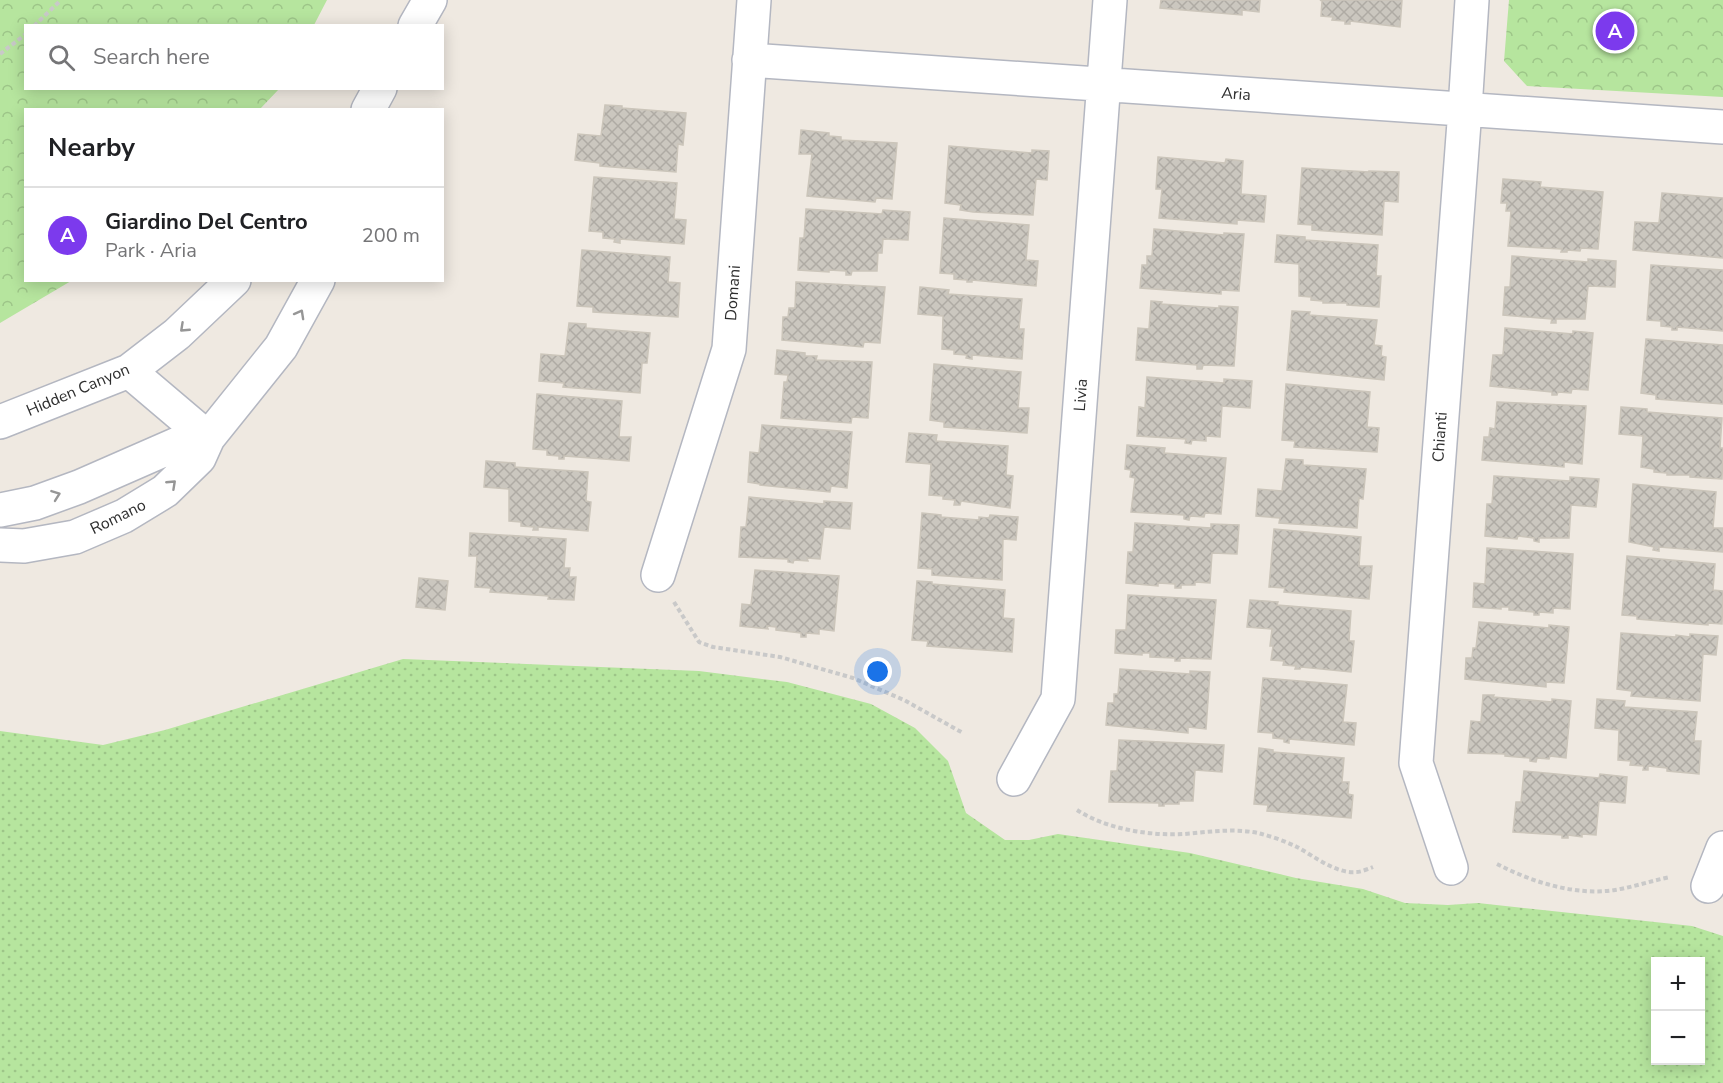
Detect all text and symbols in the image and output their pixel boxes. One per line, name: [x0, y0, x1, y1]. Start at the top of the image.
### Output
pin: A: [1596, 9, 1634, 54]
search box: [24, 24, 444, 90]
icon: search: [45, 41, 78, 74]
text: Search here: [93, 42, 210, 72]
street label: Aria: [1220, 82, 1252, 106]
text: Nearby: [48, 130, 135, 165]
text: Giardino Del Centro: [105, 207, 308, 237]
text: A: [60, 222, 75, 249]
text: 200 m: [362, 222, 420, 249]
text: Park · Aria: [105, 237, 197, 264]
street label: Domani: [720, 264, 746, 322]
one-way arrow: [292, 310, 304, 320]
one-way arrow: [180, 320, 191, 331]
street label: Hidden Canyon: [23, 358, 133, 422]
street label: Livia: [1069, 378, 1093, 412]
street label: Chianti: [1427, 411, 1453, 463]
one-way arrow: [165, 480, 176, 491]
one-way arrow: [50, 489, 61, 502]
street label: Romano: [86, 494, 150, 540]
your location: [863, 657, 892, 686]
map controls: [1651, 957, 1705, 1065]
button: +: [1651, 957, 1705, 1011]
button: −: [1651, 1011, 1705, 1065]

